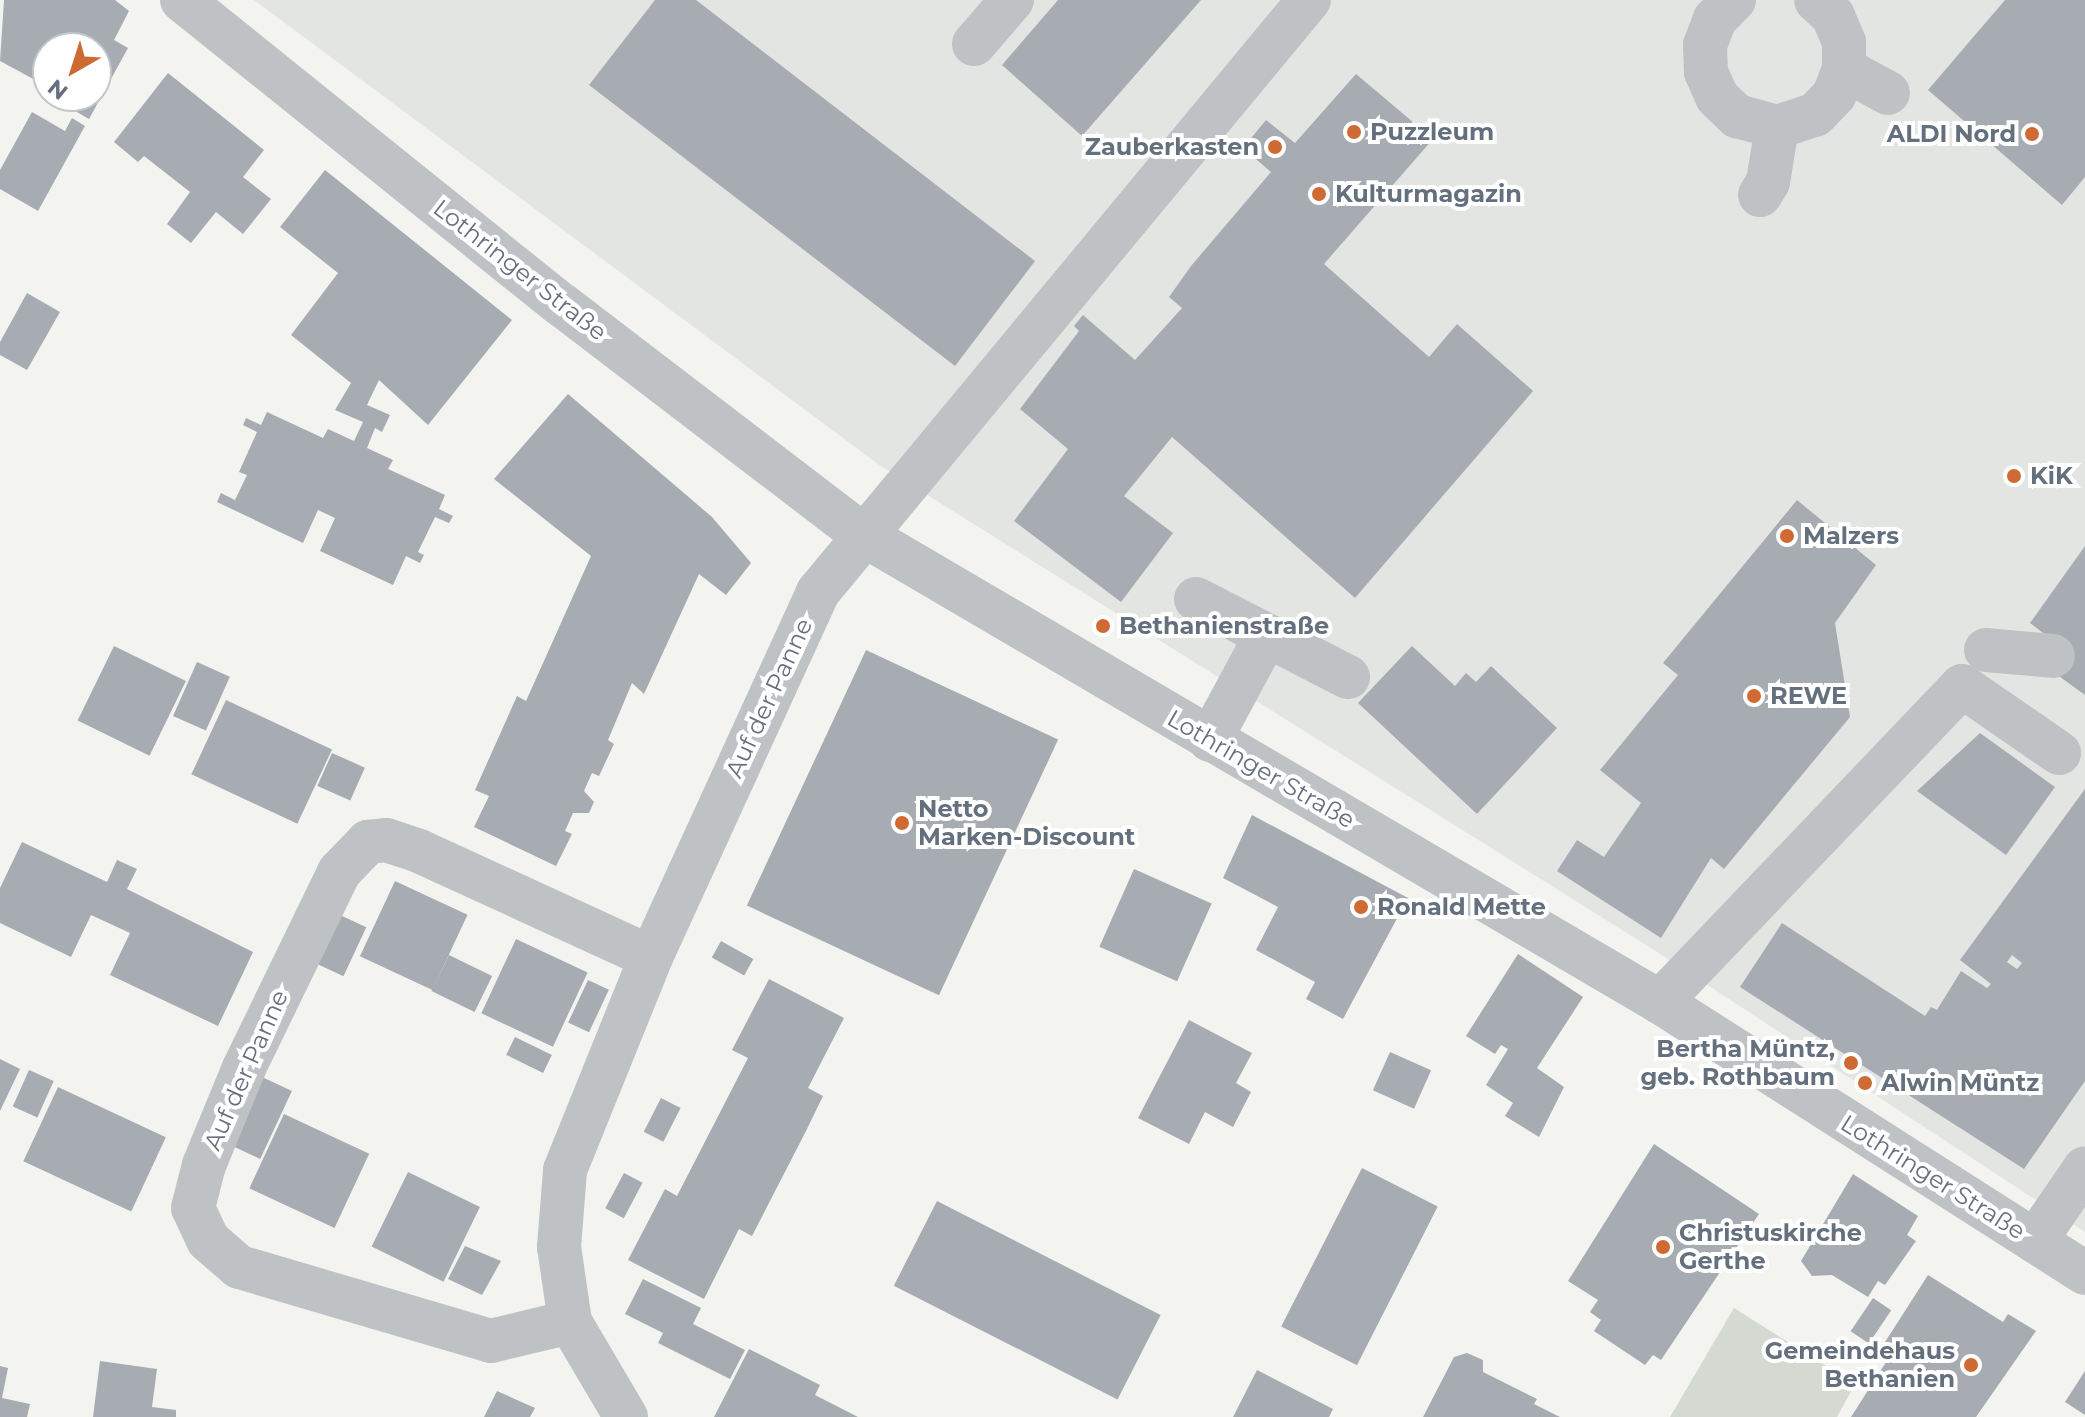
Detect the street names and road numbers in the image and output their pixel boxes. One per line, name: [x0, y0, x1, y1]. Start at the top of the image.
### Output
street label: Lothringer Straße: [428, 193, 612, 347]
street label: Auf der Panne: [720, 614, 818, 782]
street label: Lothringer Straße: [1162, 704, 1360, 834]
street label: Auf der Panne: [198, 985, 294, 1155]
street label: Lothringer Straße: [1836, 1109, 2030, 1245]

